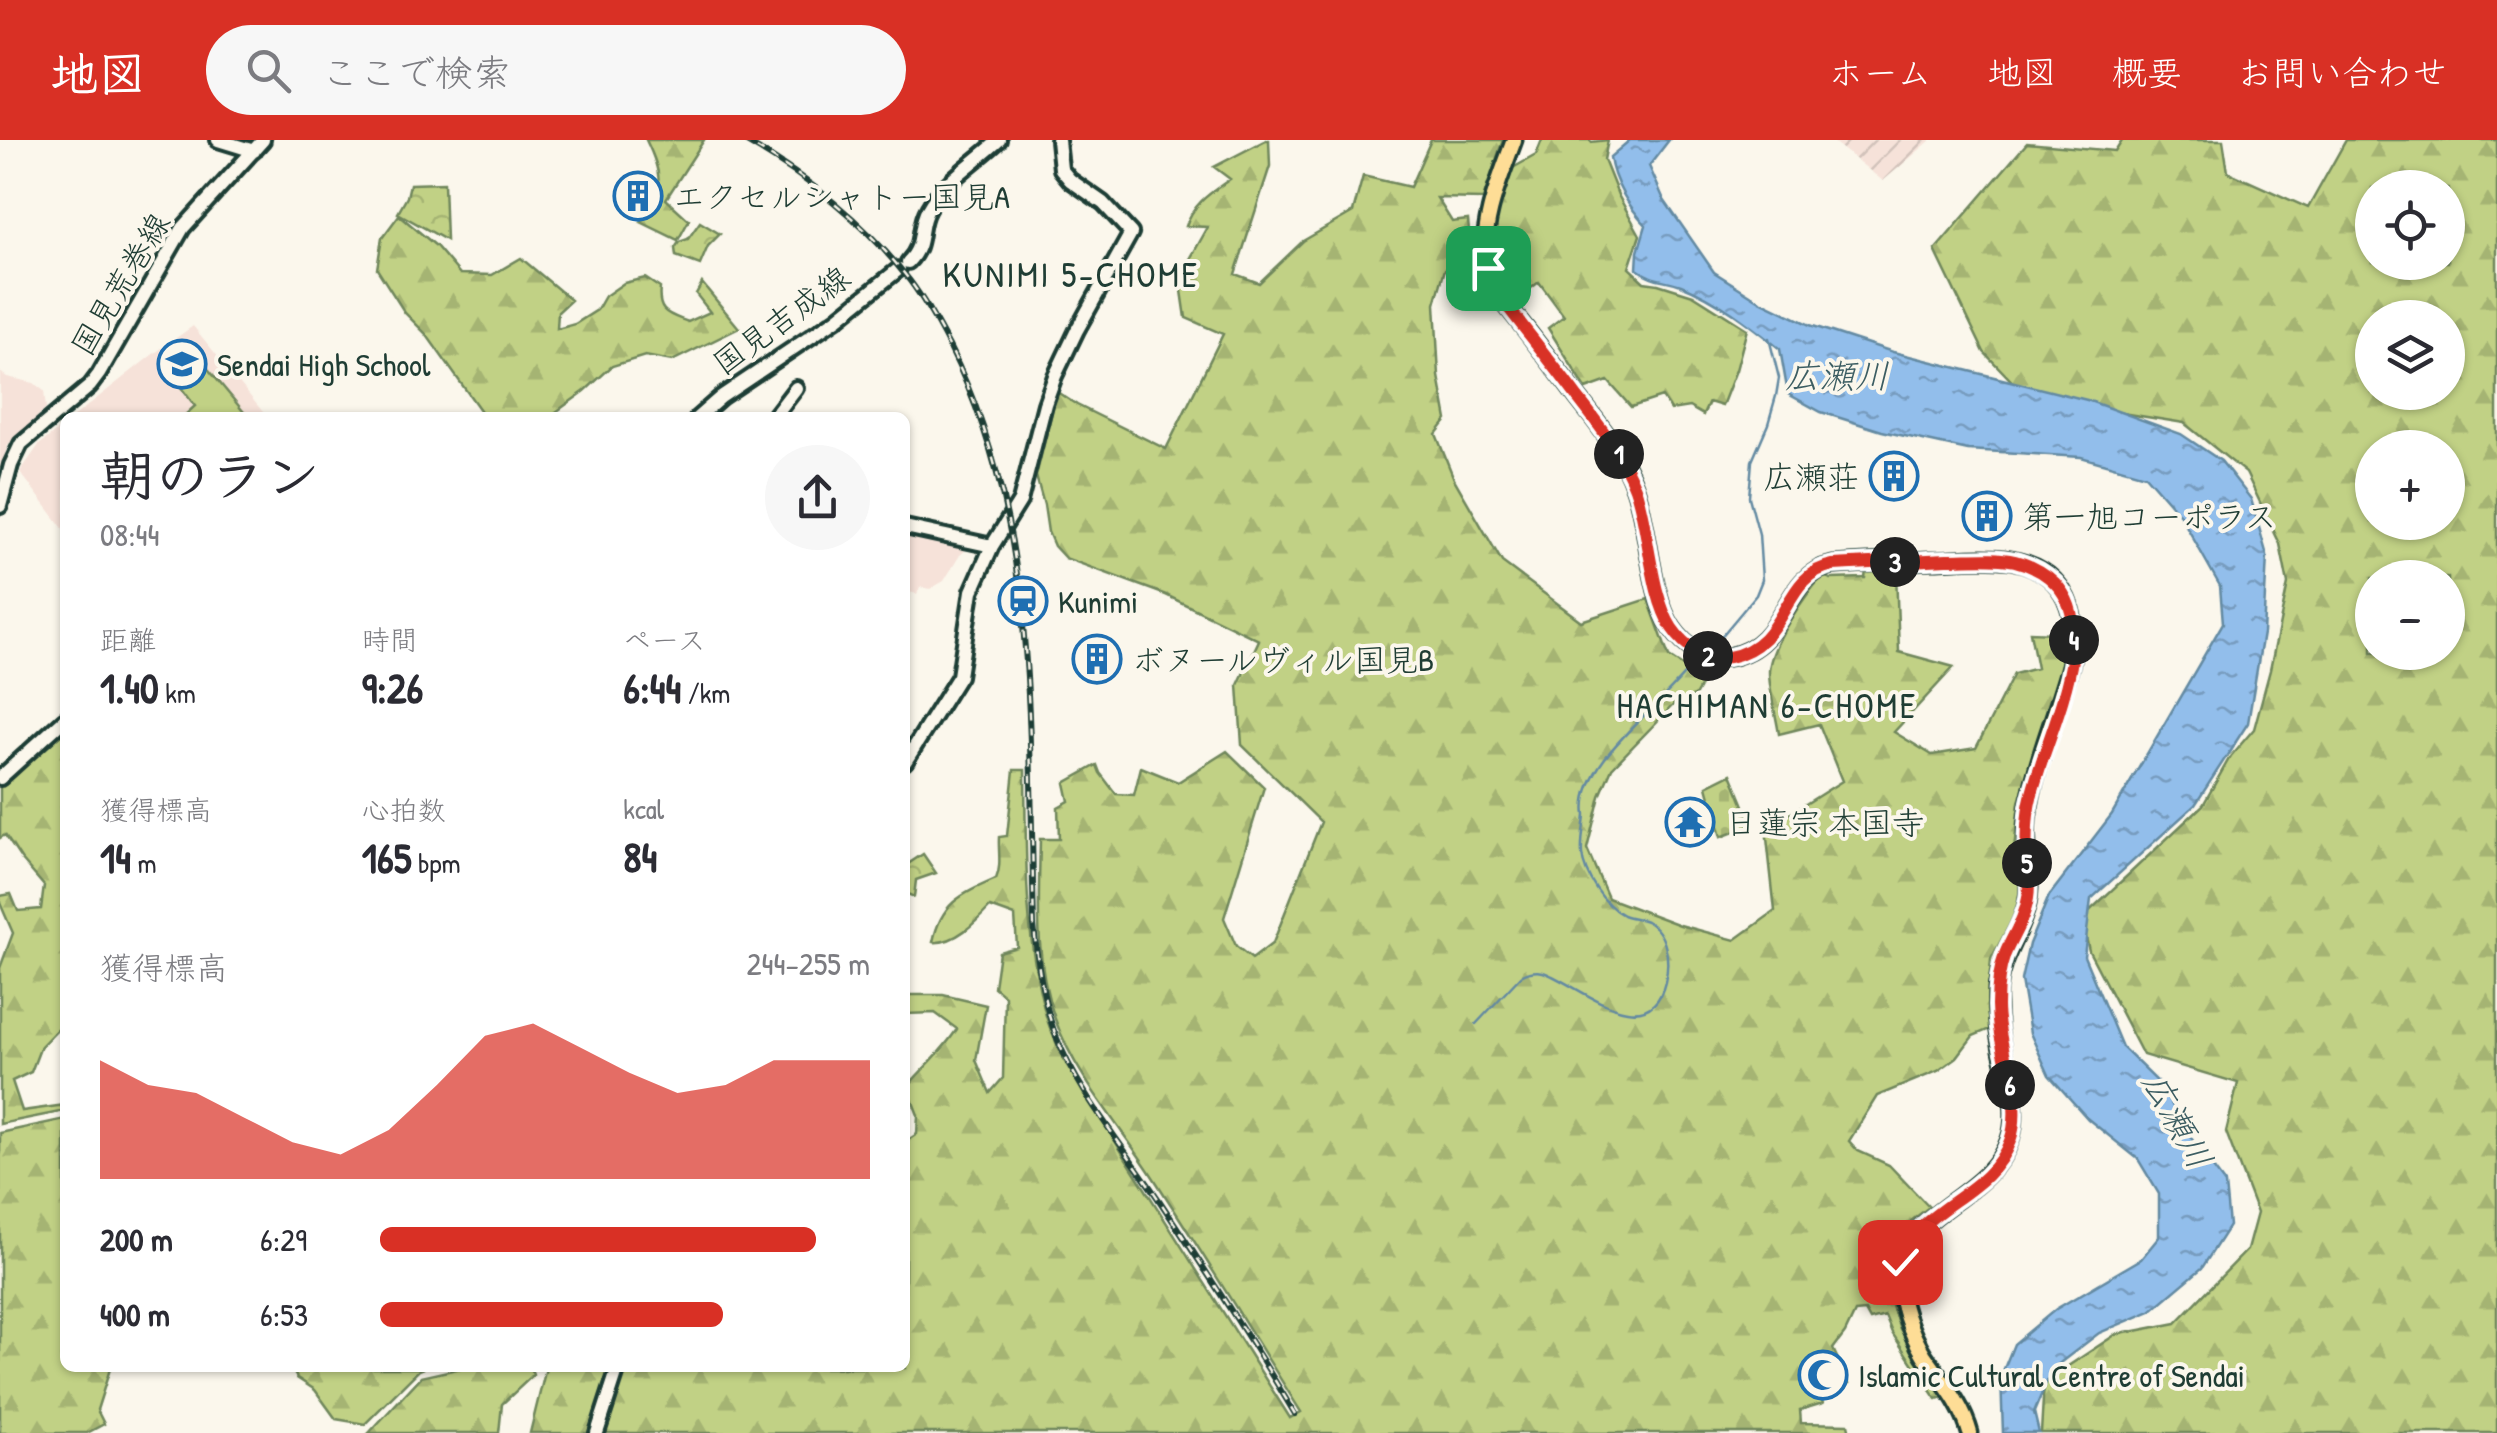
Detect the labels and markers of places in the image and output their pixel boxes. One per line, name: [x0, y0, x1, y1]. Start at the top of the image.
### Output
building icon: エクセルシャトー国見A: [612, 170, 664, 222]
place label: エクセルシャトー国見A: [673, 175, 1010, 218]
pin: [1446, 226, 1531, 311]
school or university icon: Sendai High School: [156, 338, 208, 390]
place label: Sendai High School: [217, 343, 431, 386]
pin: 1: [1594, 429, 1644, 479]
building icon: 広瀬荘: [1868, 450, 1920, 502]
place label: 広瀬荘: [1763, 455, 1859, 498]
building icon: 第一旭コーポラス: [1961, 490, 2013, 542]
place label: 第一旭コーポラス: [2022, 495, 2277, 538]
pin: 3: [1870, 537, 1920, 587]
station icon: Kunimi: [997, 575, 1049, 627]
place label: Kunimi: [1058, 580, 1138, 623]
pin: 4: [2049, 615, 2099, 665]
pin: 2: [1683, 631, 1733, 681]
building icon: ボヌールヴィル国見B: [1071, 633, 1123, 685]
place label: ボヌールヴィル国見B: [1132, 638, 1434, 681]
temple icon: 日蓮宗 本国寺: [1664, 796, 1716, 848]
place label: 日蓮宗 本国寺: [1725, 801, 1924, 844]
pin: 5: [2002, 838, 2052, 888]
pin: 6: [1985, 1060, 2035, 1110]
pin: [1858, 1220, 1943, 1305]
mosque icon: Islamic Cultural Centre of Sendai: [1797, 1349, 1849, 1401]
place label: Islamic Cultural Centre of Sendai: [1858, 1354, 2245, 1397]

